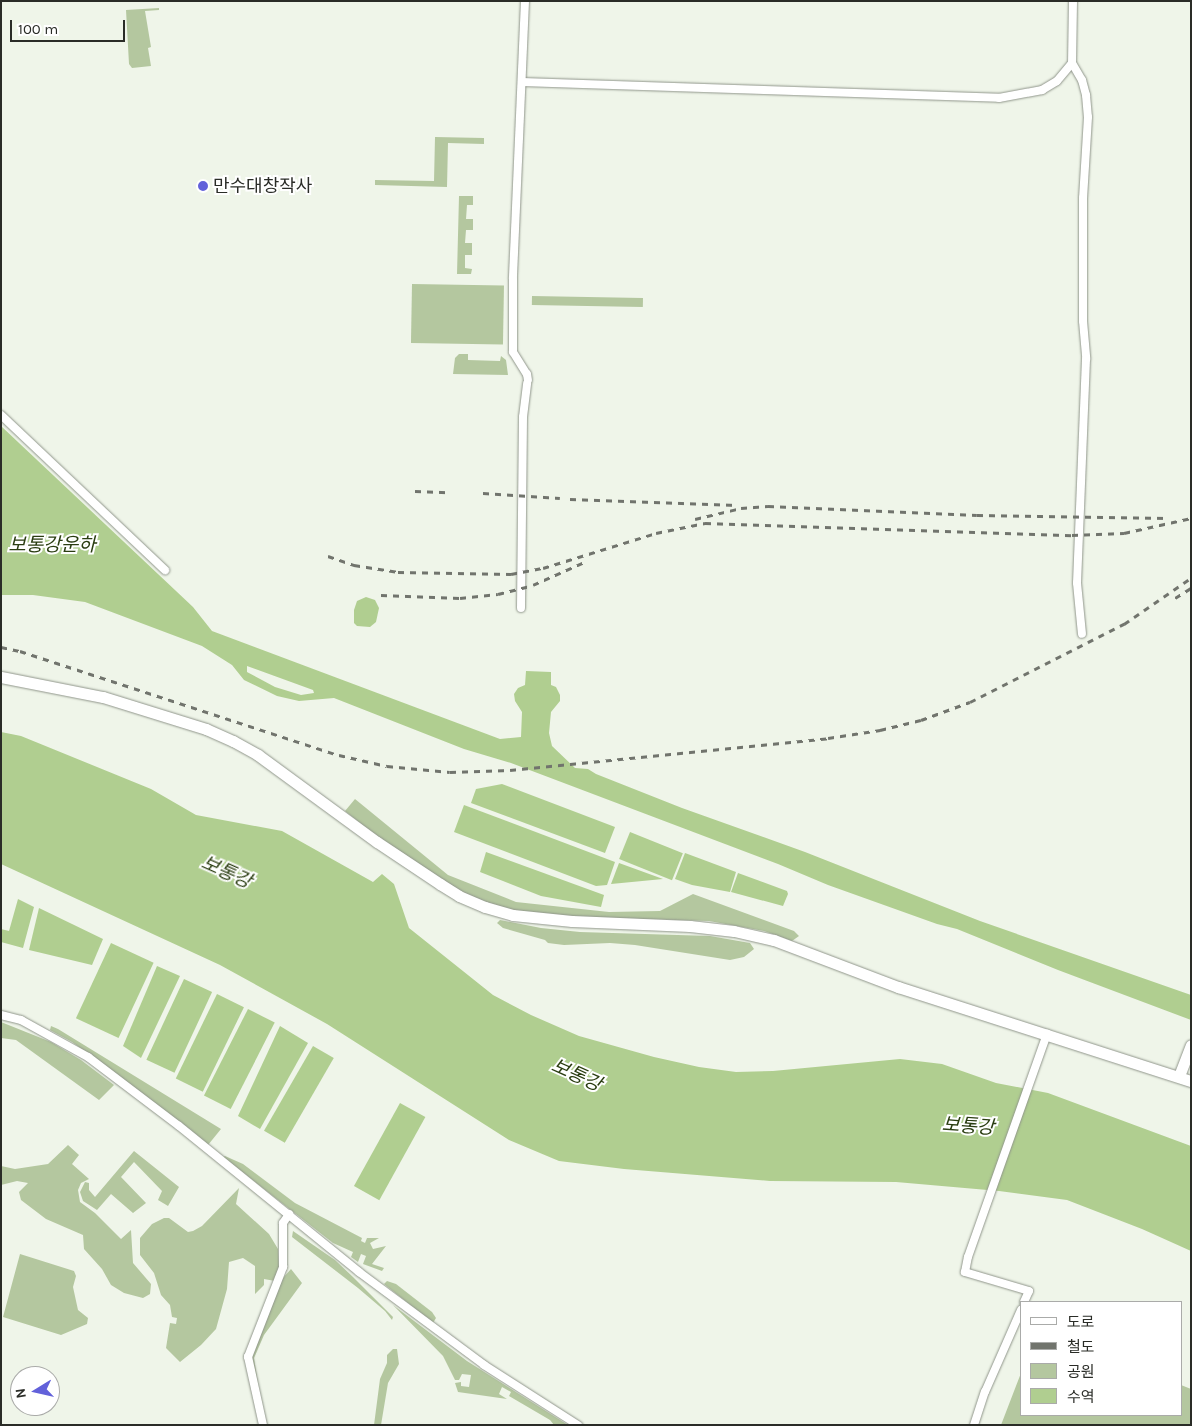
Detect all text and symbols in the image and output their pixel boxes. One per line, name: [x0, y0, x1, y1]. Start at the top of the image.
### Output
scale bar: [12, 10, 128, 42]
text: 100 m: [18, 20, 58, 38]
place label: 만수대창작사: [213, 175, 312, 197]
marker: 만수대창작사: [197, 180, 209, 192]
water label: 보통강운하: [8, 535, 96, 557]
water label: 보통강: [197, 852, 255, 894]
water label: 보통강: [547, 1055, 605, 1097]
water label: 보통강: [941, 1114, 995, 1140]
legend: [1020, 1301, 1182, 1416]
text: 도로: [1067, 1313, 1095, 1331]
text: 철도: [1067, 1338, 1095, 1356]
text: 공원: [1067, 1363, 1095, 1381]
north arrow: [10, 1366, 60, 1416]
text: N: [11, 1387, 30, 1400]
text: 수역: [1067, 1388, 1095, 1406]

